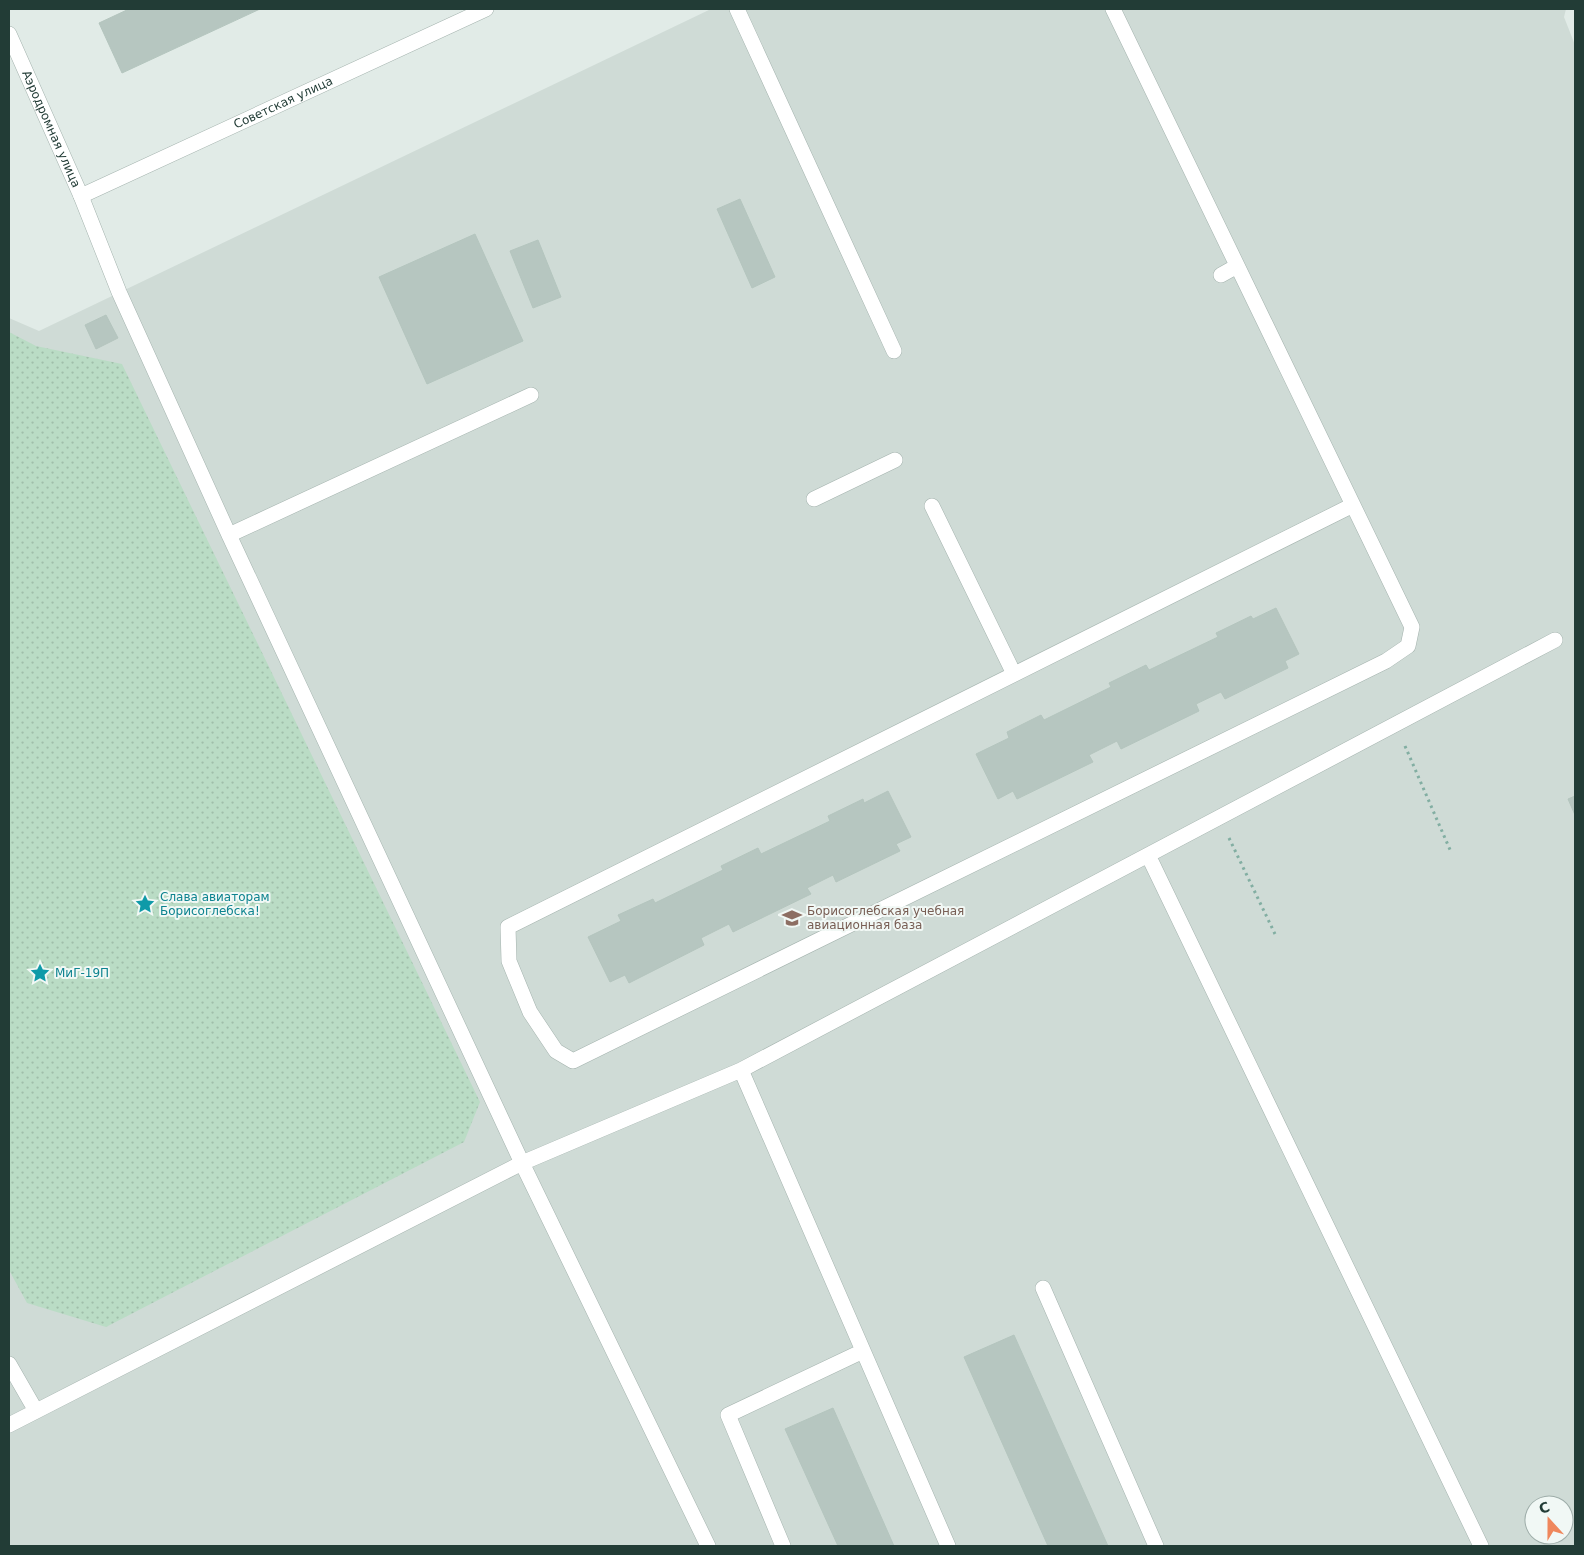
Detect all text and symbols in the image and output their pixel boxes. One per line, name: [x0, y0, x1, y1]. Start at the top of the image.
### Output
street label: Аэродромная улица: [19, 68, 83, 190]
street label: Советская улица: [231, 74, 335, 132]
place label: Слава авиаторам Борисоглебска!: [160, 890, 270, 918]
place icon: Слава авиаторам Борисоглебска!: [134, 893, 156, 915]
place label: Борисоглебская учебная авиационная база: [807, 904, 964, 932]
school or university icon: Борисоглебская учебная авиационная база: [781, 907, 803, 929]
place icon: МиГ-19П: [29, 962, 51, 984]
place label: МиГ-19П: [55, 966, 109, 980]
north arrow: [1524, 1495, 1574, 1545]
text: С: [1537, 1499, 1552, 1517]

